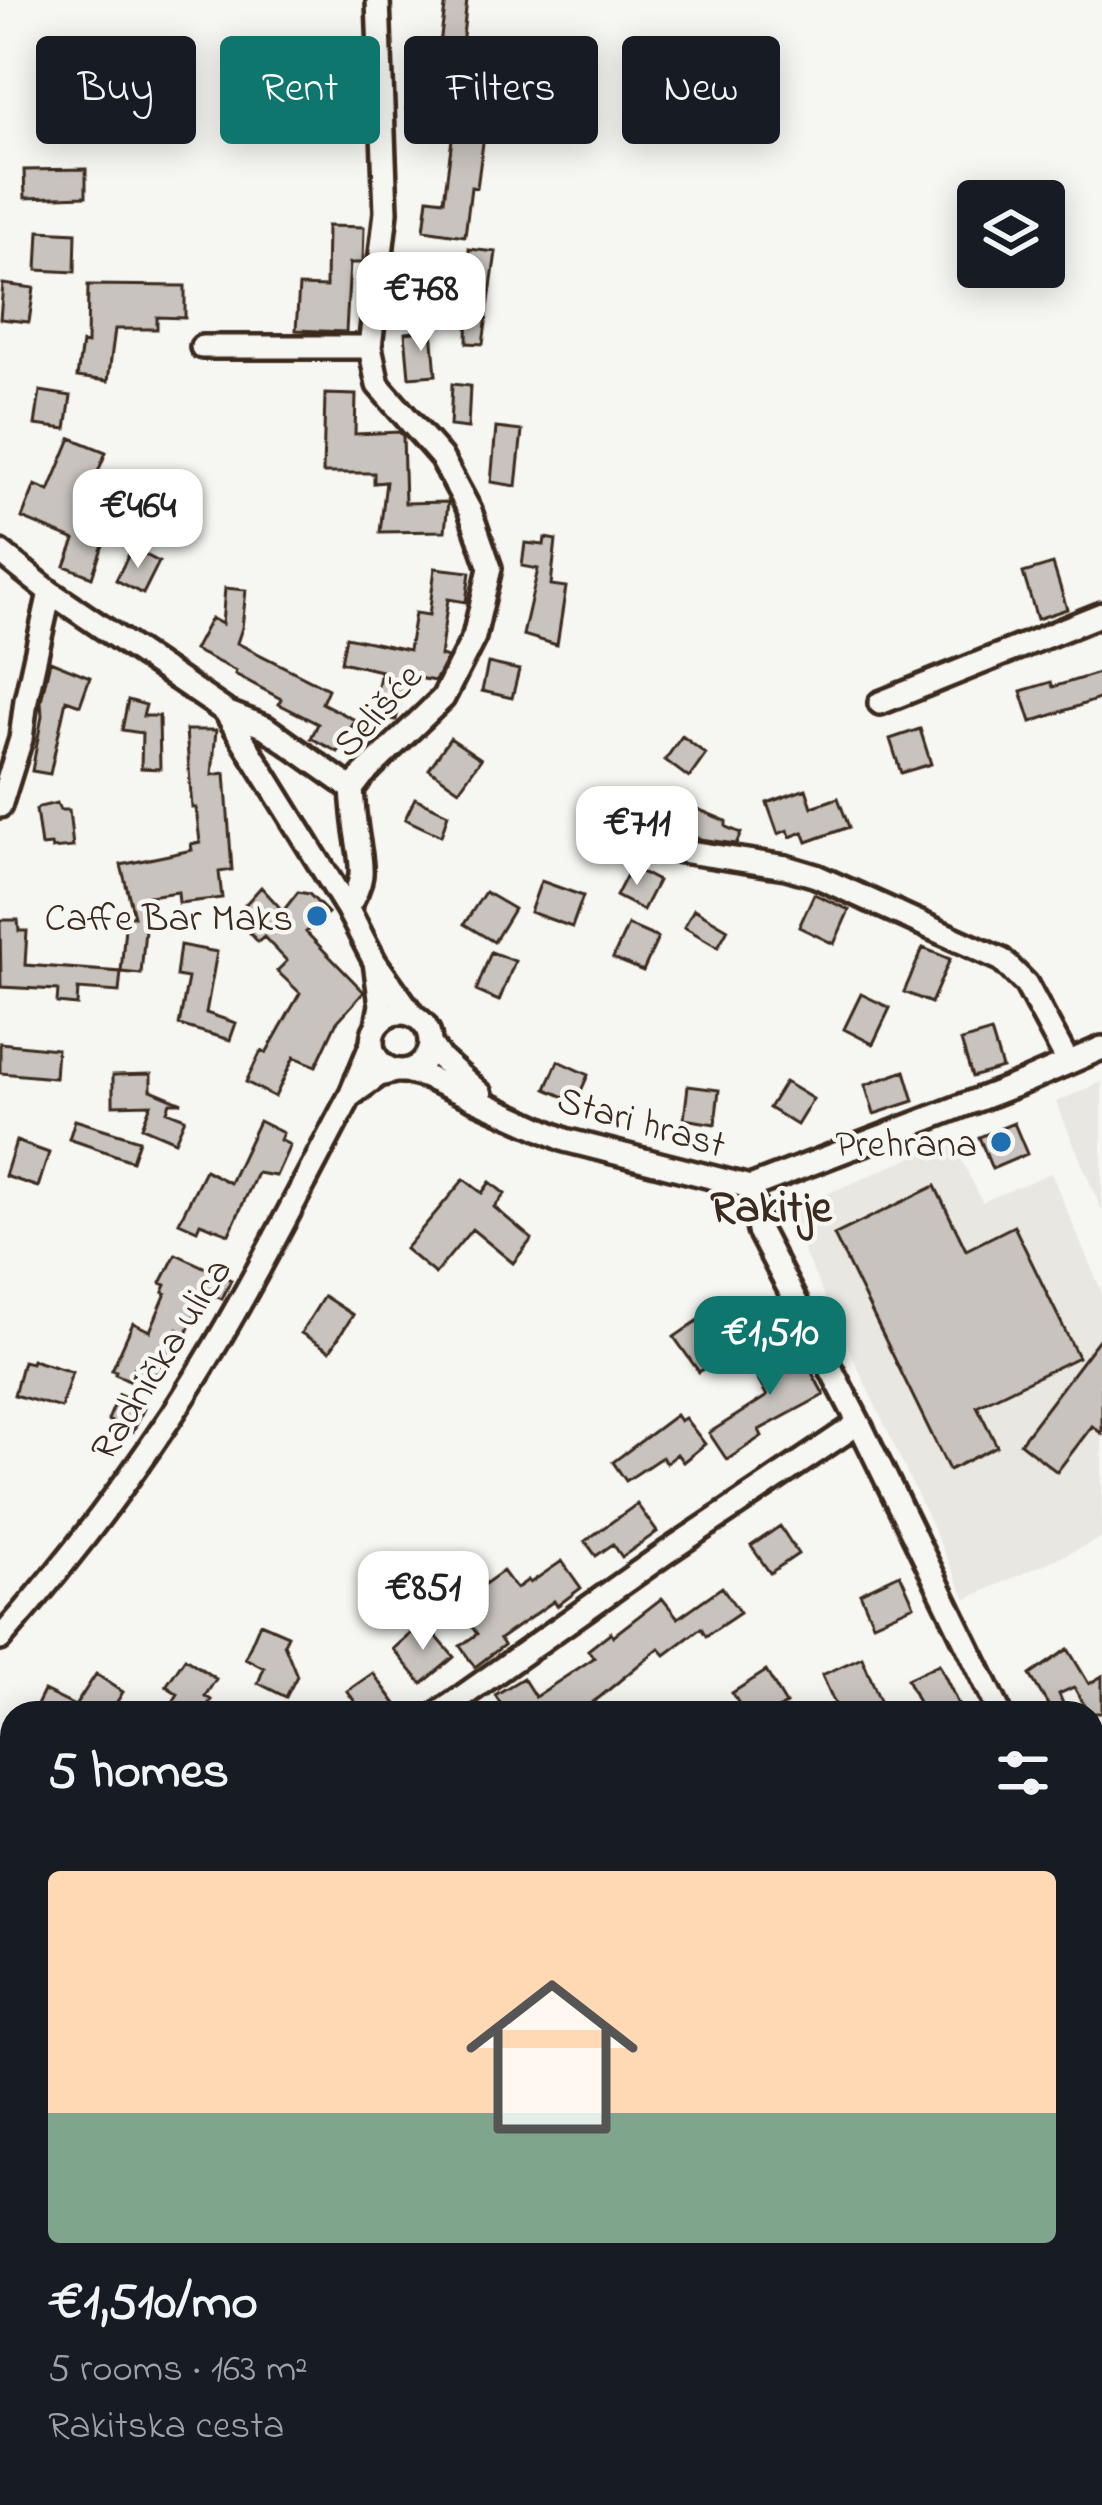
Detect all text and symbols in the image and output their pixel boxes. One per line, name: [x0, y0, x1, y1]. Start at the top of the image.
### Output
chip: Buy: [36, 36, 196, 144]
chip: Rent: [220, 36, 380, 144]
chip: Filters: [404, 36, 598, 144]
chip: New: [622, 36, 780, 144]
map controls: [957, 180, 1065, 288]
button: layers: [957, 180, 1065, 288]
pin: €768: [350, 252, 492, 354]
text: €768: [383, 262, 459, 319]
pin: €464: [67, 469, 209, 571]
text: €464: [100, 479, 176, 536]
street label: Selišće: [321, 651, 438, 772]
pin: €711: [566, 786, 708, 888]
text: €711: [603, 796, 671, 853]
place label: Caffe Bar Maks: [44, 892, 293, 949]
marker: Caffe Bar Maks: [304, 903, 330, 929]
street label: Stari hrast: [550, 1073, 732, 1176]
place label: Prehrana: [835, 1118, 977, 1175]
marker: Prehrana: [988, 1129, 1014, 1155]
district label: Rakitje: [710, 1177, 833, 1243]
street label: Radnička ulica: [78, 1248, 248, 1473]
pin: €1,510: [672, 1296, 868, 1398]
text: €1,510: [721, 1306, 819, 1363]
pin: €851: [352, 1551, 494, 1653]
text: €851: [385, 1561, 461, 1618]
text: 5 homes: [48, 1736, 229, 1811]
icon: filters: [990, 1740, 1056, 1806]
icon: home: [444, 1949, 660, 2165]
text: €1,510/mo: [48, 2267, 258, 2342]
text: 5 rooms · 163 m²: [48, 2342, 308, 2399]
text: Rakitska cesta: [48, 2399, 284, 2456]

